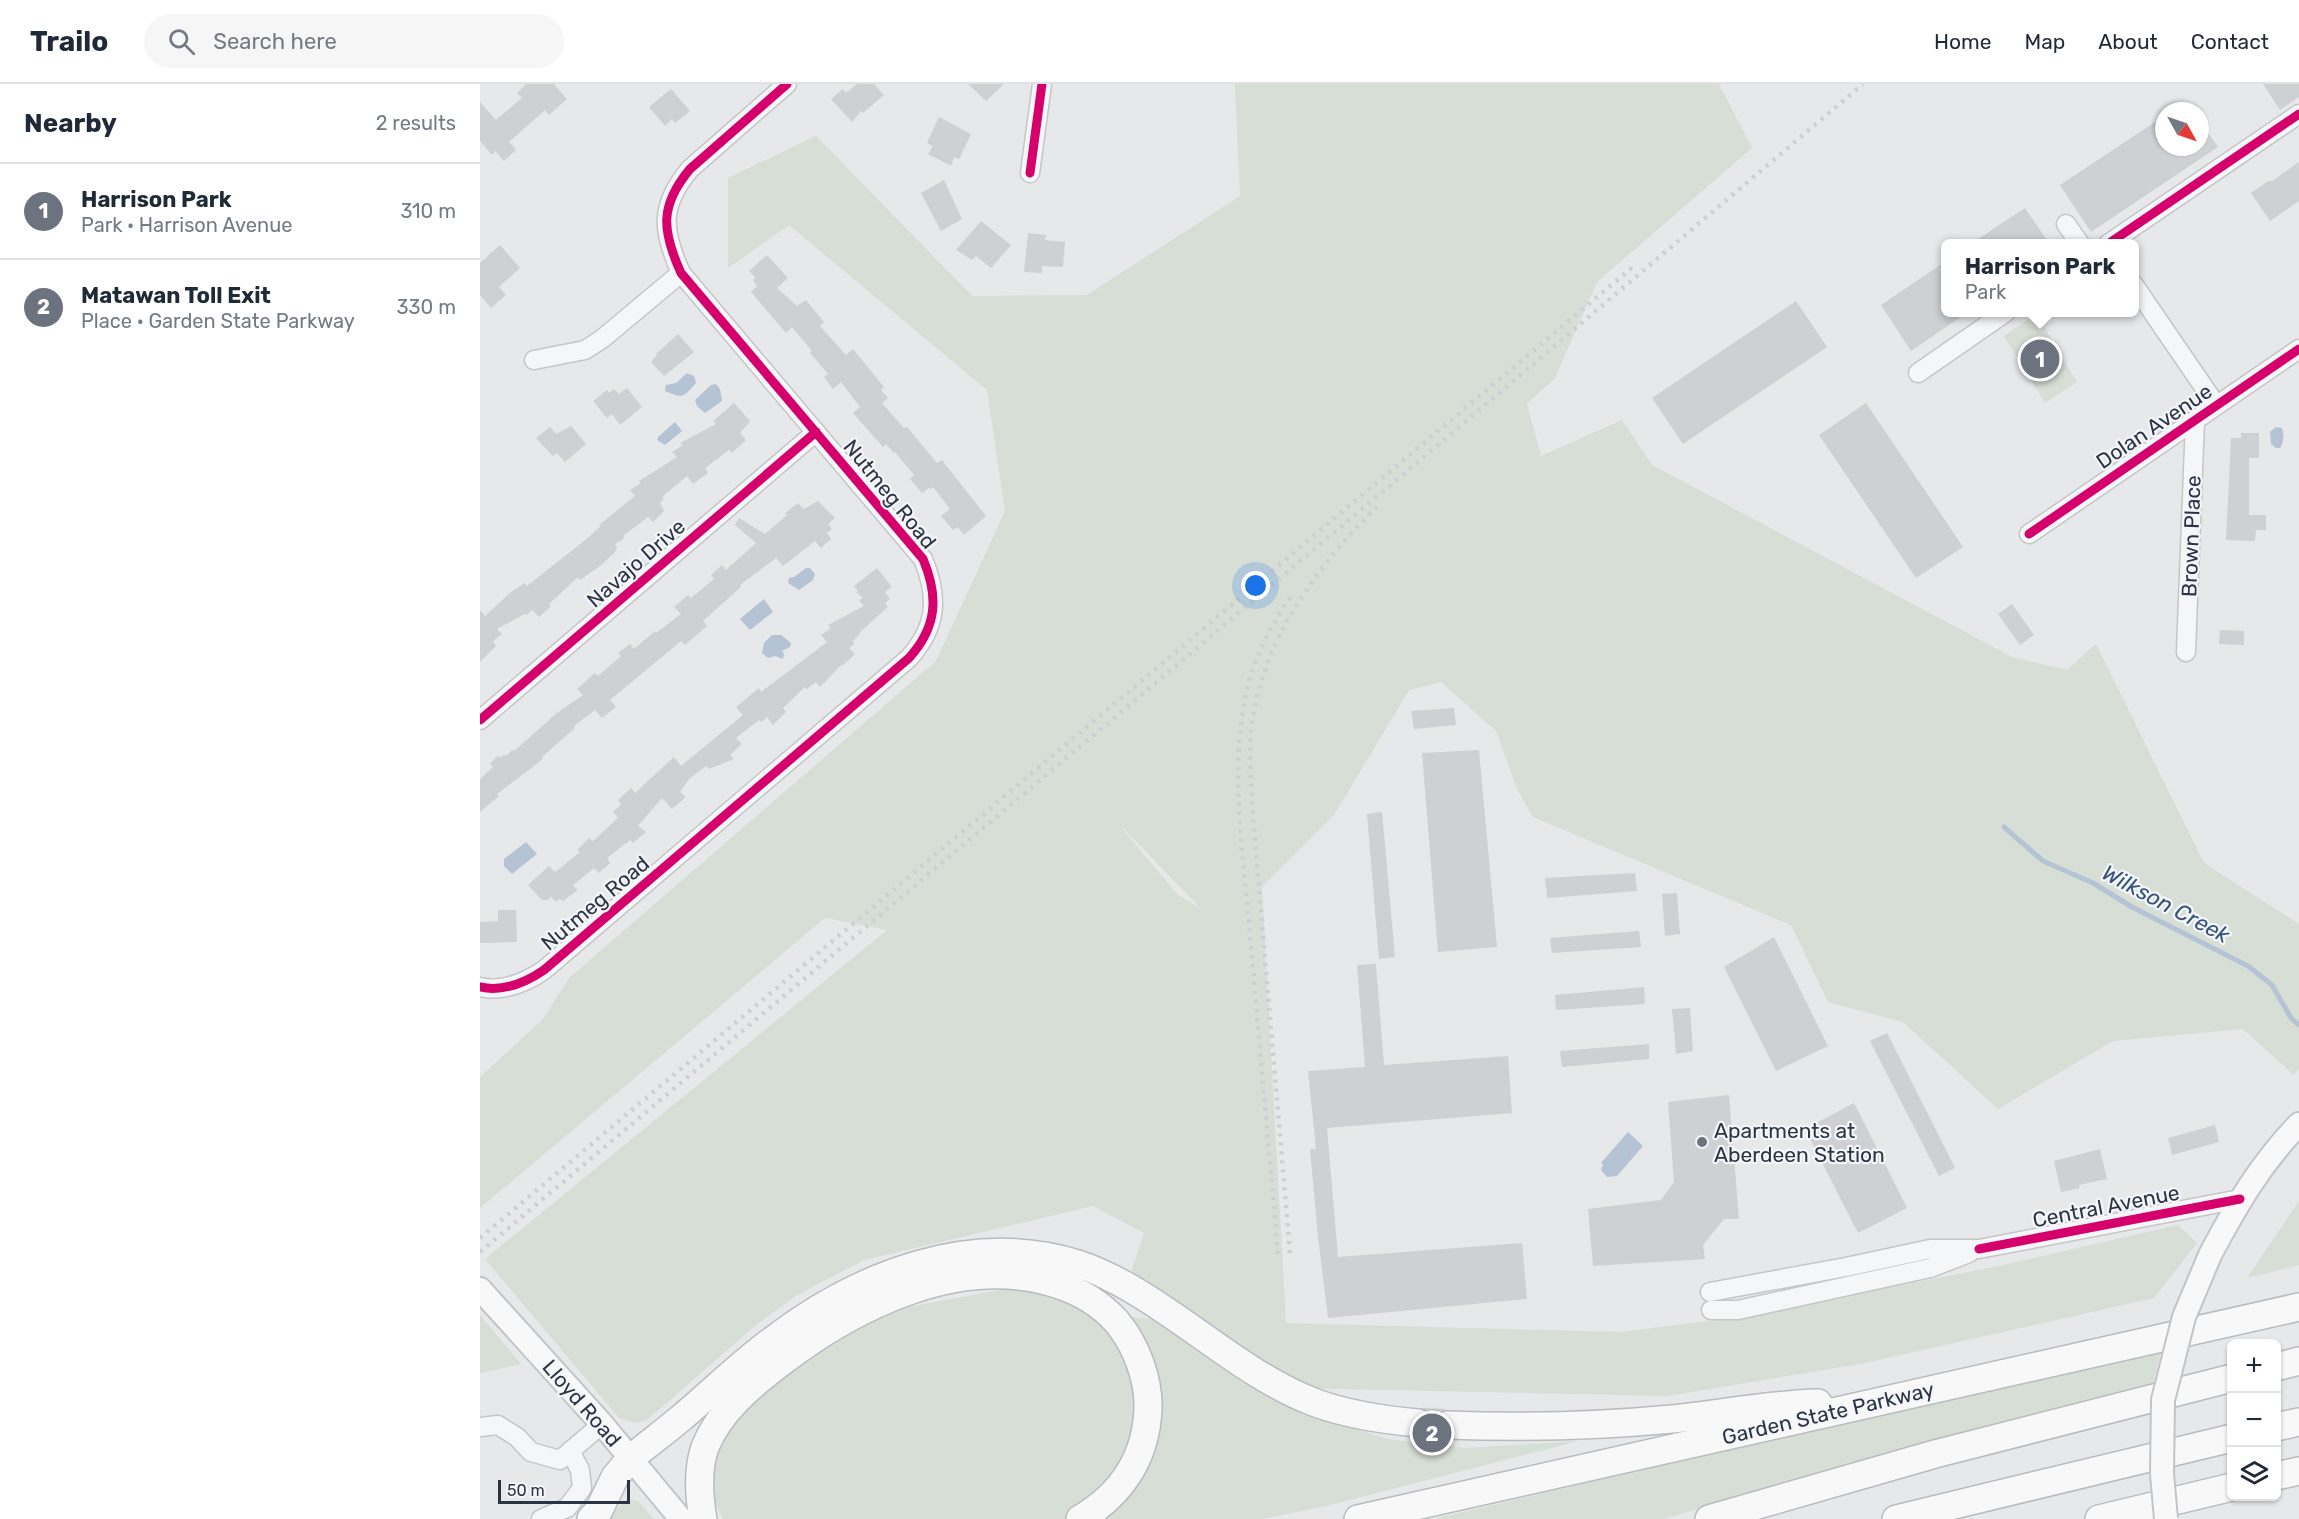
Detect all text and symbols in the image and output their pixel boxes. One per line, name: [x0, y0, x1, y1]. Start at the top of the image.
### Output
search box: [144, 14, 564, 68]
text: Trailo: [30, 25, 108, 58]
icon: search: [165, 25, 198, 58]
text: Search here: [213, 28, 337, 55]
text: Home: [1934, 29, 1991, 54]
text: Map: [2024, 29, 2065, 54]
text: About: [2098, 29, 2158, 54]
text: Contact: [2191, 29, 2269, 54]
north arrow: [2155, 102, 2209, 156]
text: Nearby: [24, 108, 117, 139]
text: 2 results: [376, 111, 456, 135]
text: Harrison Park: [81, 186, 232, 213]
text: 1: [39, 199, 48, 223]
text: 310 m: [400, 199, 456, 223]
text: Park · Harrison Avenue: [81, 213, 292, 237]
popup: [1941, 239, 2139, 317]
text: Harrison Park: [1965, 253, 2115, 280]
text: Park: [1965, 280, 2006, 304]
text: Matawan Toll Exit: [81, 282, 271, 309]
text: 2: [37, 295, 50, 319]
text: 330 m: [397, 295, 456, 319]
text: Place · Garden State Parkway: [81, 309, 355, 333]
pin: 1: [2020, 336, 2060, 382]
street label: Dolan Avenue: [2091, 378, 2217, 474]
street label: Nutmeg Road: [838, 434, 942, 554]
street label: Brown Place: [2176, 475, 2206, 597]
street label: Navajo Drive: [582, 514, 690, 612]
your location: [1241, 571, 1270, 600]
street label: Nutmeg Road: [536, 851, 654, 955]
water label: Wilkson Creek: [2098, 859, 2235, 949]
place label: Apartments at Aberdeen Station: [1714, 1118, 1885, 1167]
marker: Apartments at Aberdeen Station: [1695, 1135, 1709, 1149]
street label: Central Avenue: [2030, 1179, 2182, 1233]
map controls: [2227, 1339, 2281, 1501]
button: +: [2227, 1339, 2281, 1393]
street label: Lloyd Road: [537, 1354, 627, 1452]
street label: Garden State Parkway: [1720, 1376, 1937, 1450]
button: −: [2227, 1393, 2281, 1447]
pin: 2: [1412, 1410, 1452, 1456]
button: layers: [2227, 1447, 2281, 1501]
scale bar: [498, 1477, 630, 1504]
text: 50 m: [507, 1481, 545, 1500]

